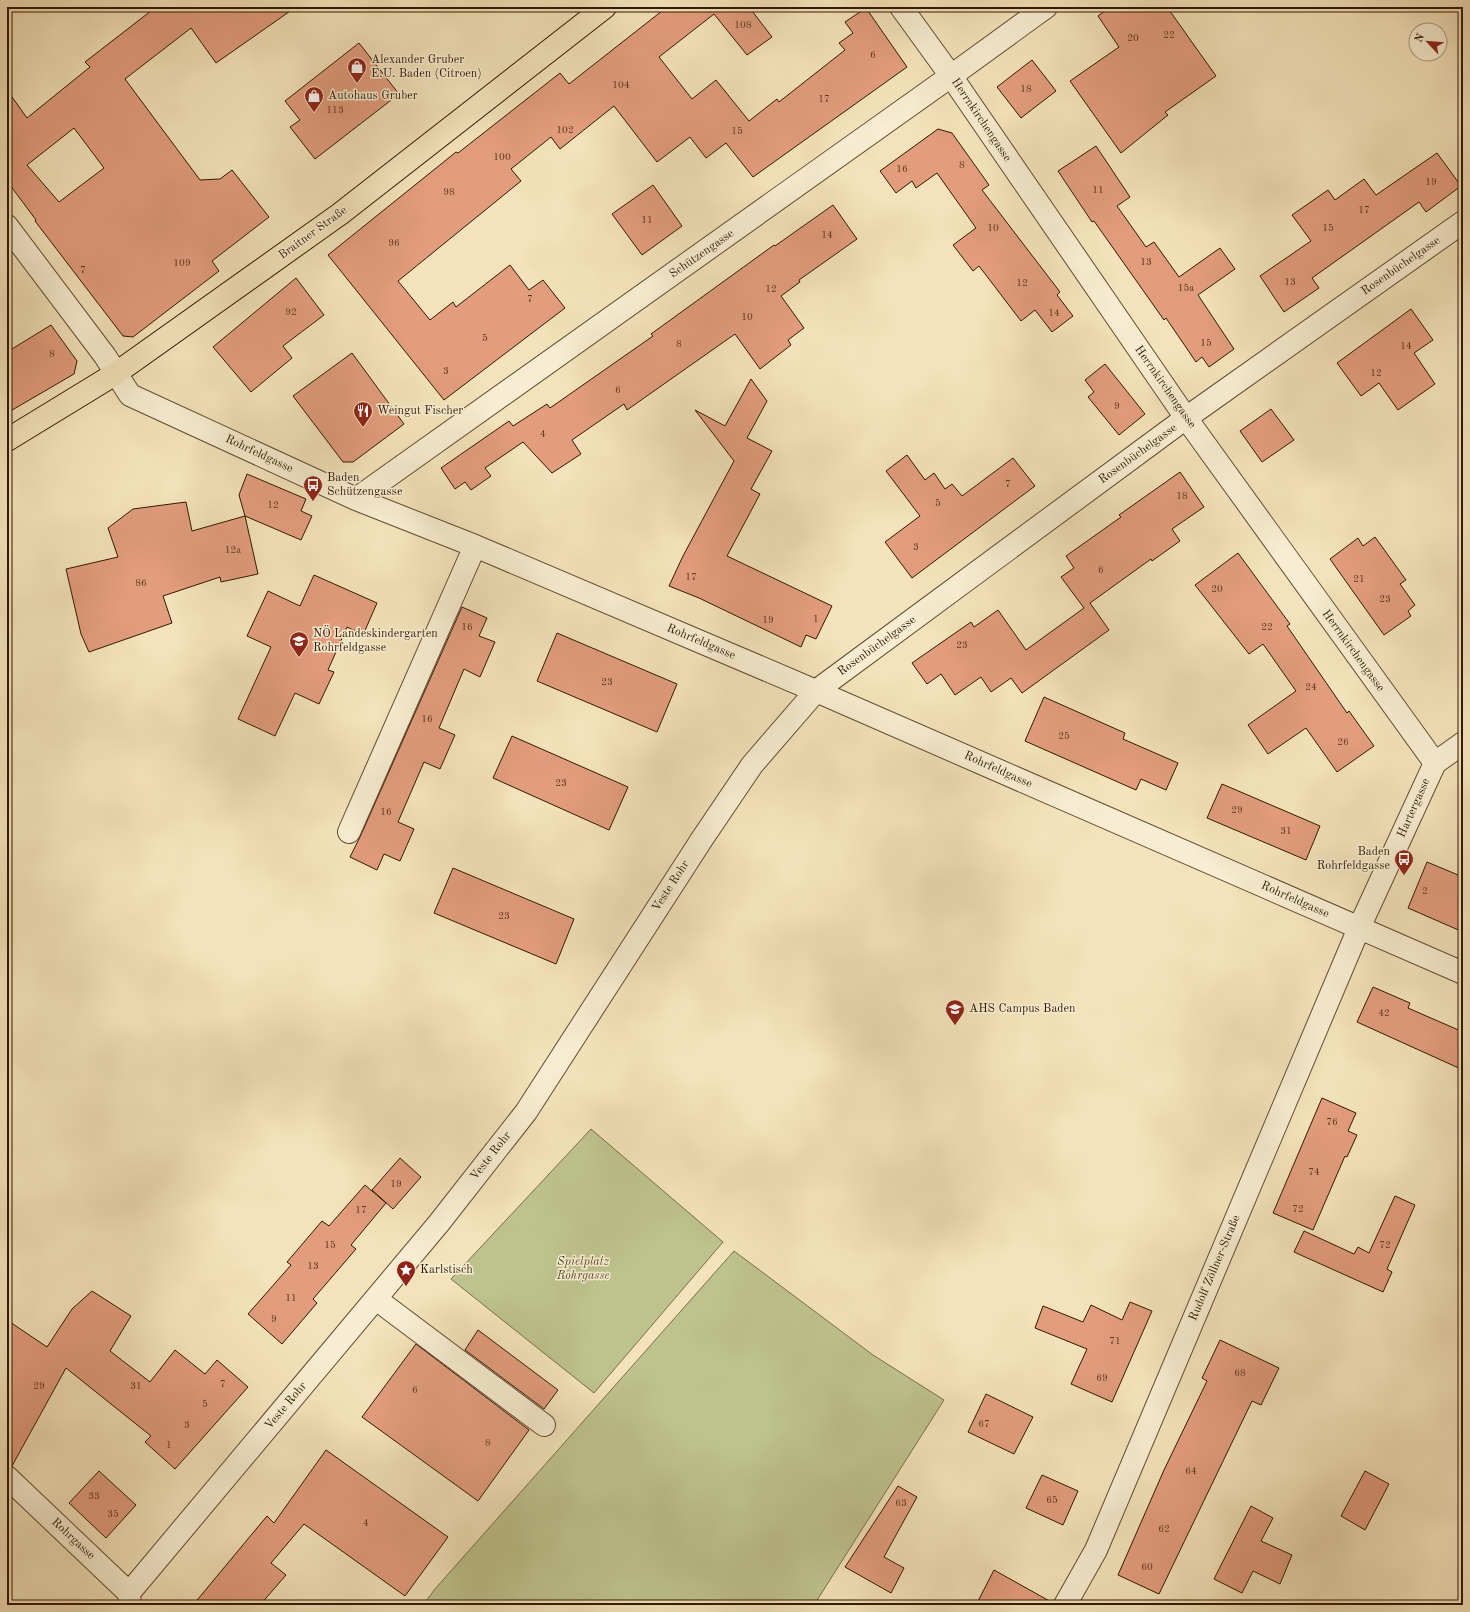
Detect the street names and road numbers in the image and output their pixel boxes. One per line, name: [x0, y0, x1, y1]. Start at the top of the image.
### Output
street label: Herrnkirchengasse: [949, 76, 1014, 164]
street label: Braitner Straße: [277, 204, 350, 262]
street label: Schützengasse: [668, 227, 737, 281]
street label: Rosenbüchelgasse: [1359, 234, 1443, 298]
street label: Herrnkirchengasse: [1132, 343, 1198, 431]
street label: Rosenbüchelgasse: [1097, 421, 1180, 486]
street label: Rohrfeldgasse: [223, 433, 295, 475]
street label: Herrnkirchengasse: [1319, 608, 1387, 694]
street label: Rosenbüchelgasse: [836, 613, 919, 678]
street label: Rohrfeldgasse: [665, 622, 738, 662]
street label: Rohrfeldgasse: [962, 750, 1034, 791]
street label: Hartergasse: [1396, 776, 1433, 839]
street label: Veste Rohr: [650, 858, 692, 914]
street label: Rohrfeldgasse: [1259, 880, 1331, 921]
street label: Veste Rohr: [468, 1129, 514, 1183]
street label: Rudolf Zöllner-Straße: [1187, 1213, 1243, 1323]
street label: Veste Rohr: [263, 1380, 309, 1432]
street label: Rohrgasse: [49, 1516, 97, 1562]

